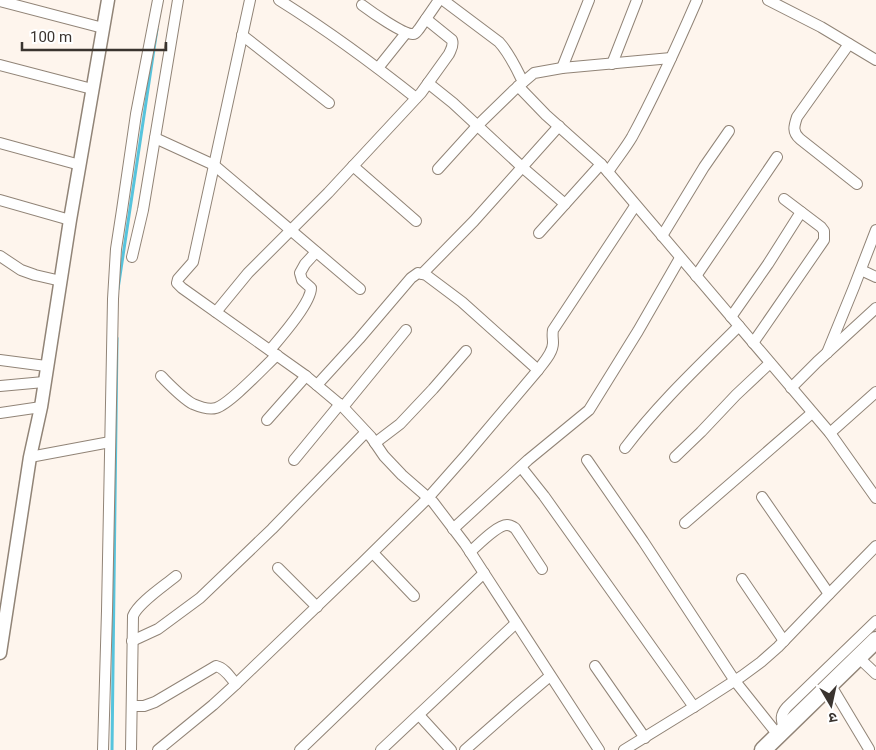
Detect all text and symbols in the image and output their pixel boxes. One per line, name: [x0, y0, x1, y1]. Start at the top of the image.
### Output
scale bar: [22, 20, 166, 52]
text: 100 m: [30, 28, 72, 46]
north arrow: [806, 680, 856, 730]
text: उ: [827, 709, 838, 727]

